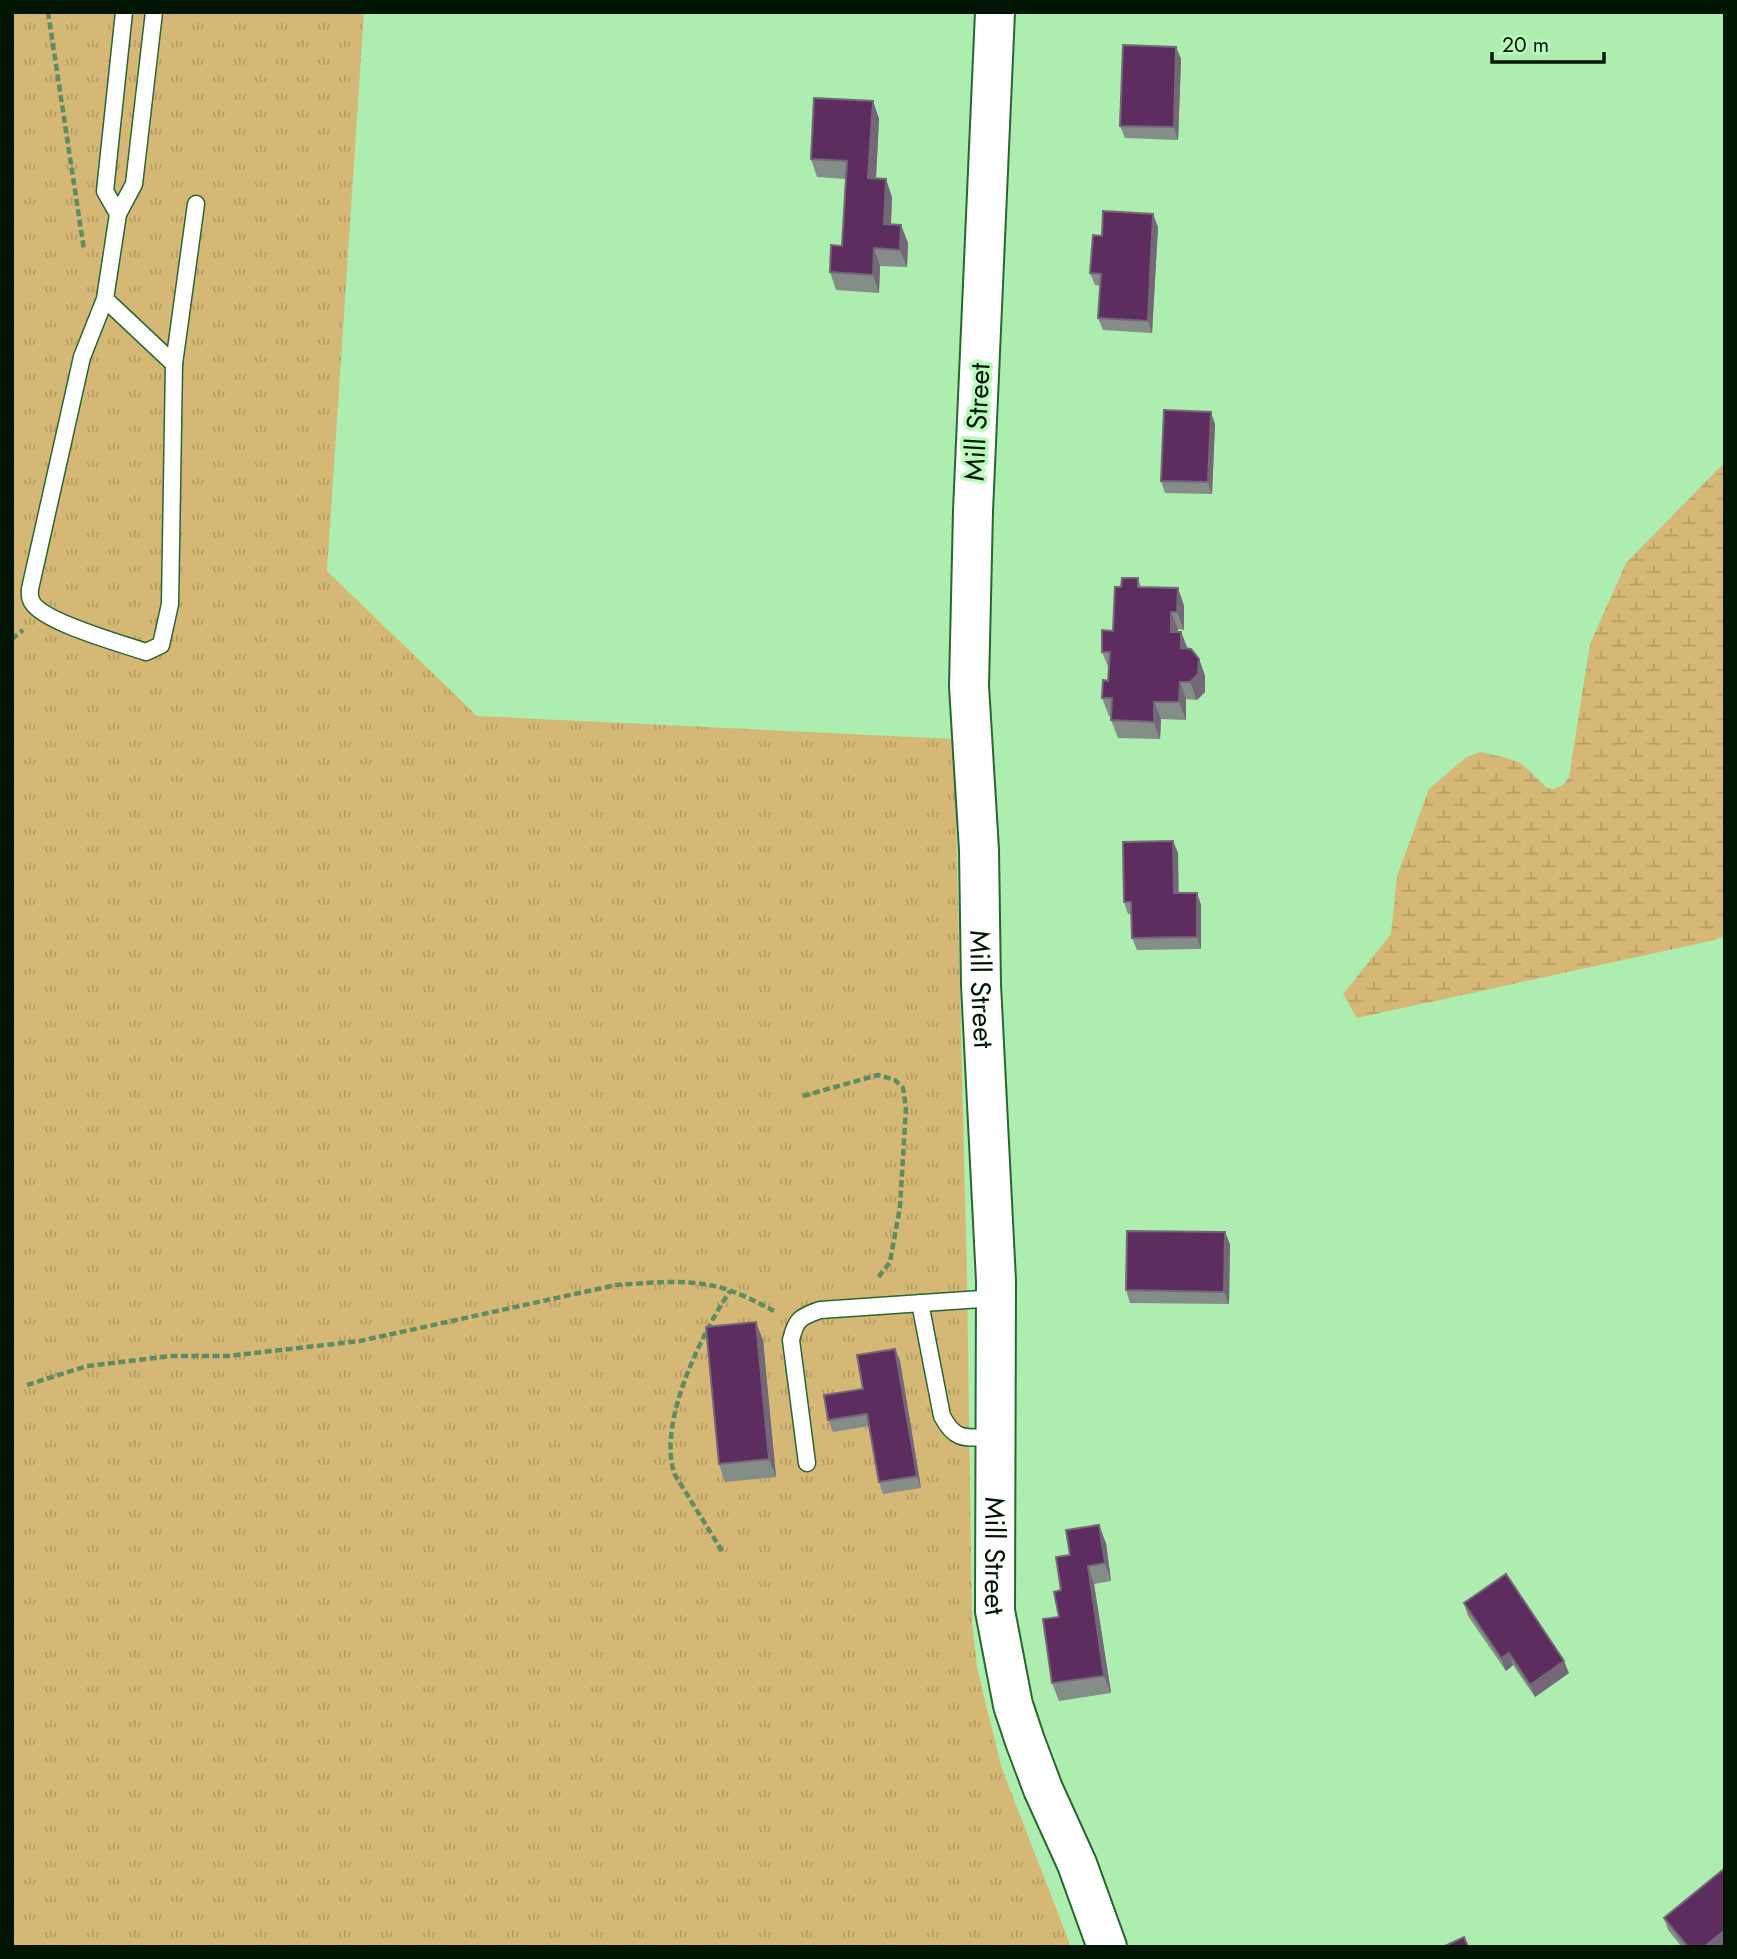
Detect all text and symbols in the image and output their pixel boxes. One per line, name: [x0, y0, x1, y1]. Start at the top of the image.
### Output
scale bar: [1492, 21, 1604, 65]
text: 20 m: [1502, 30, 1549, 60]
street label: Mill Street: [953, 362, 1001, 482]
street label: Mill Street: [960, 930, 1005, 1049]
street label: Mill Street: [974, 1497, 1016, 1619]

